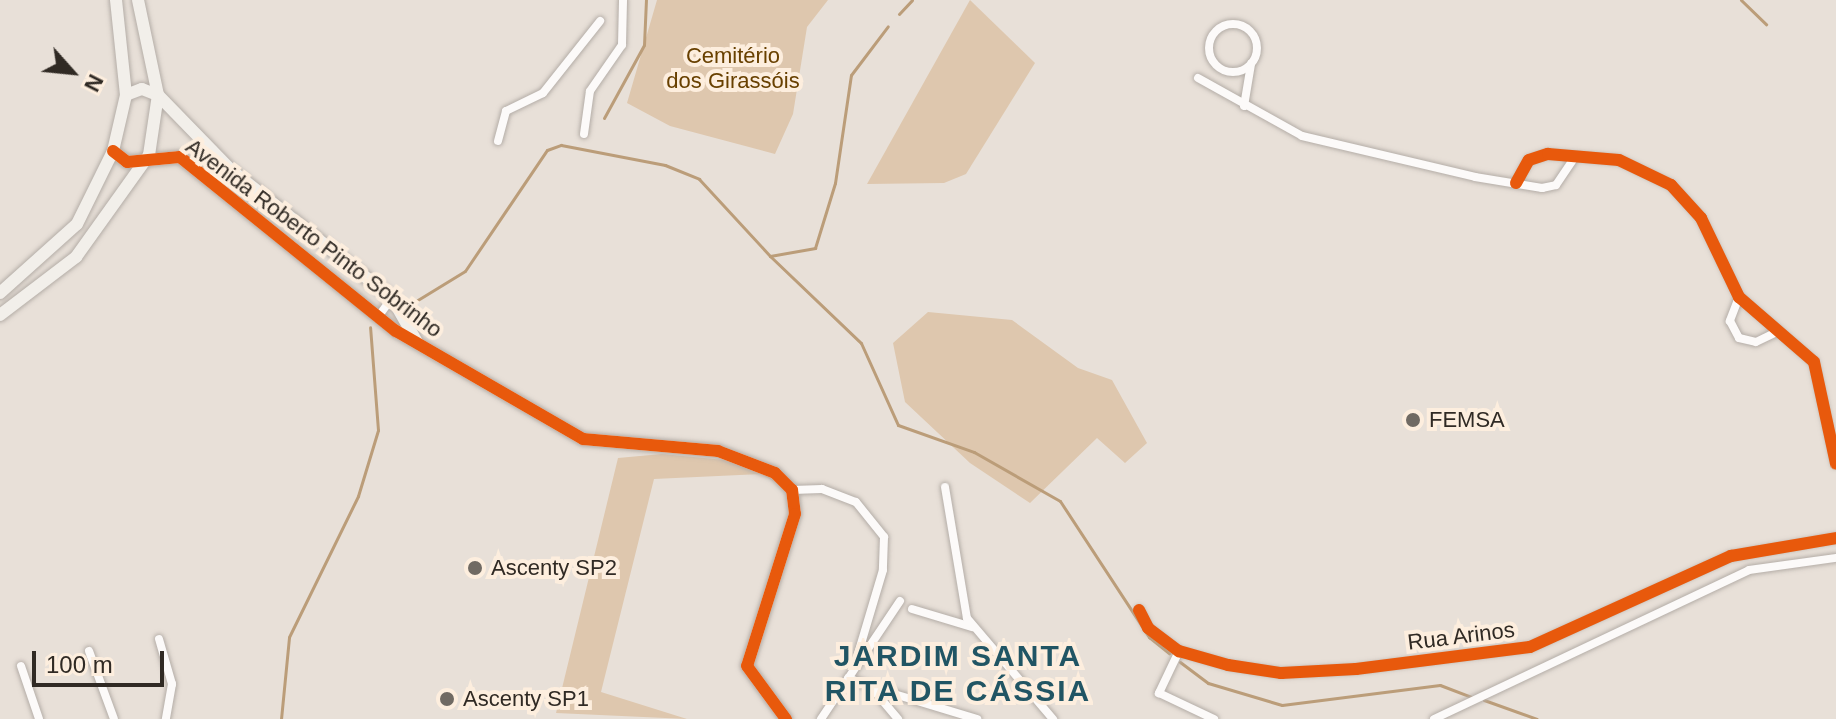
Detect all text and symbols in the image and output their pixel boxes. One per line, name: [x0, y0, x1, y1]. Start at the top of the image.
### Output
north arrow: [32, 32, 112, 112]
park label: Cemitério dos Girassóis: [666, 42, 800, 94]
text: N: [79, 70, 109, 96]
street label: Avenida Roberto Pinto Sobrinho: [181, 133, 447, 343]
place label: FEMSA: [1429, 407, 1505, 433]
marker: FEMSA: [1404, 411, 1422, 429]
place label: Ascenty SP2: [491, 555, 617, 581]
marker: Ascenty SP2: [466, 559, 484, 577]
street label: Rua Arinos: [1405, 616, 1517, 656]
scale bar: [36, 635, 168, 685]
district label: JARDIM SANTA RITA DE CÁSSIA: [824, 638, 1092, 708]
text: 100 m: [46, 651, 113, 678]
place label: Ascenty SP1: [463, 686, 589, 712]
marker: Ascenty SP1: [438, 690, 456, 708]

